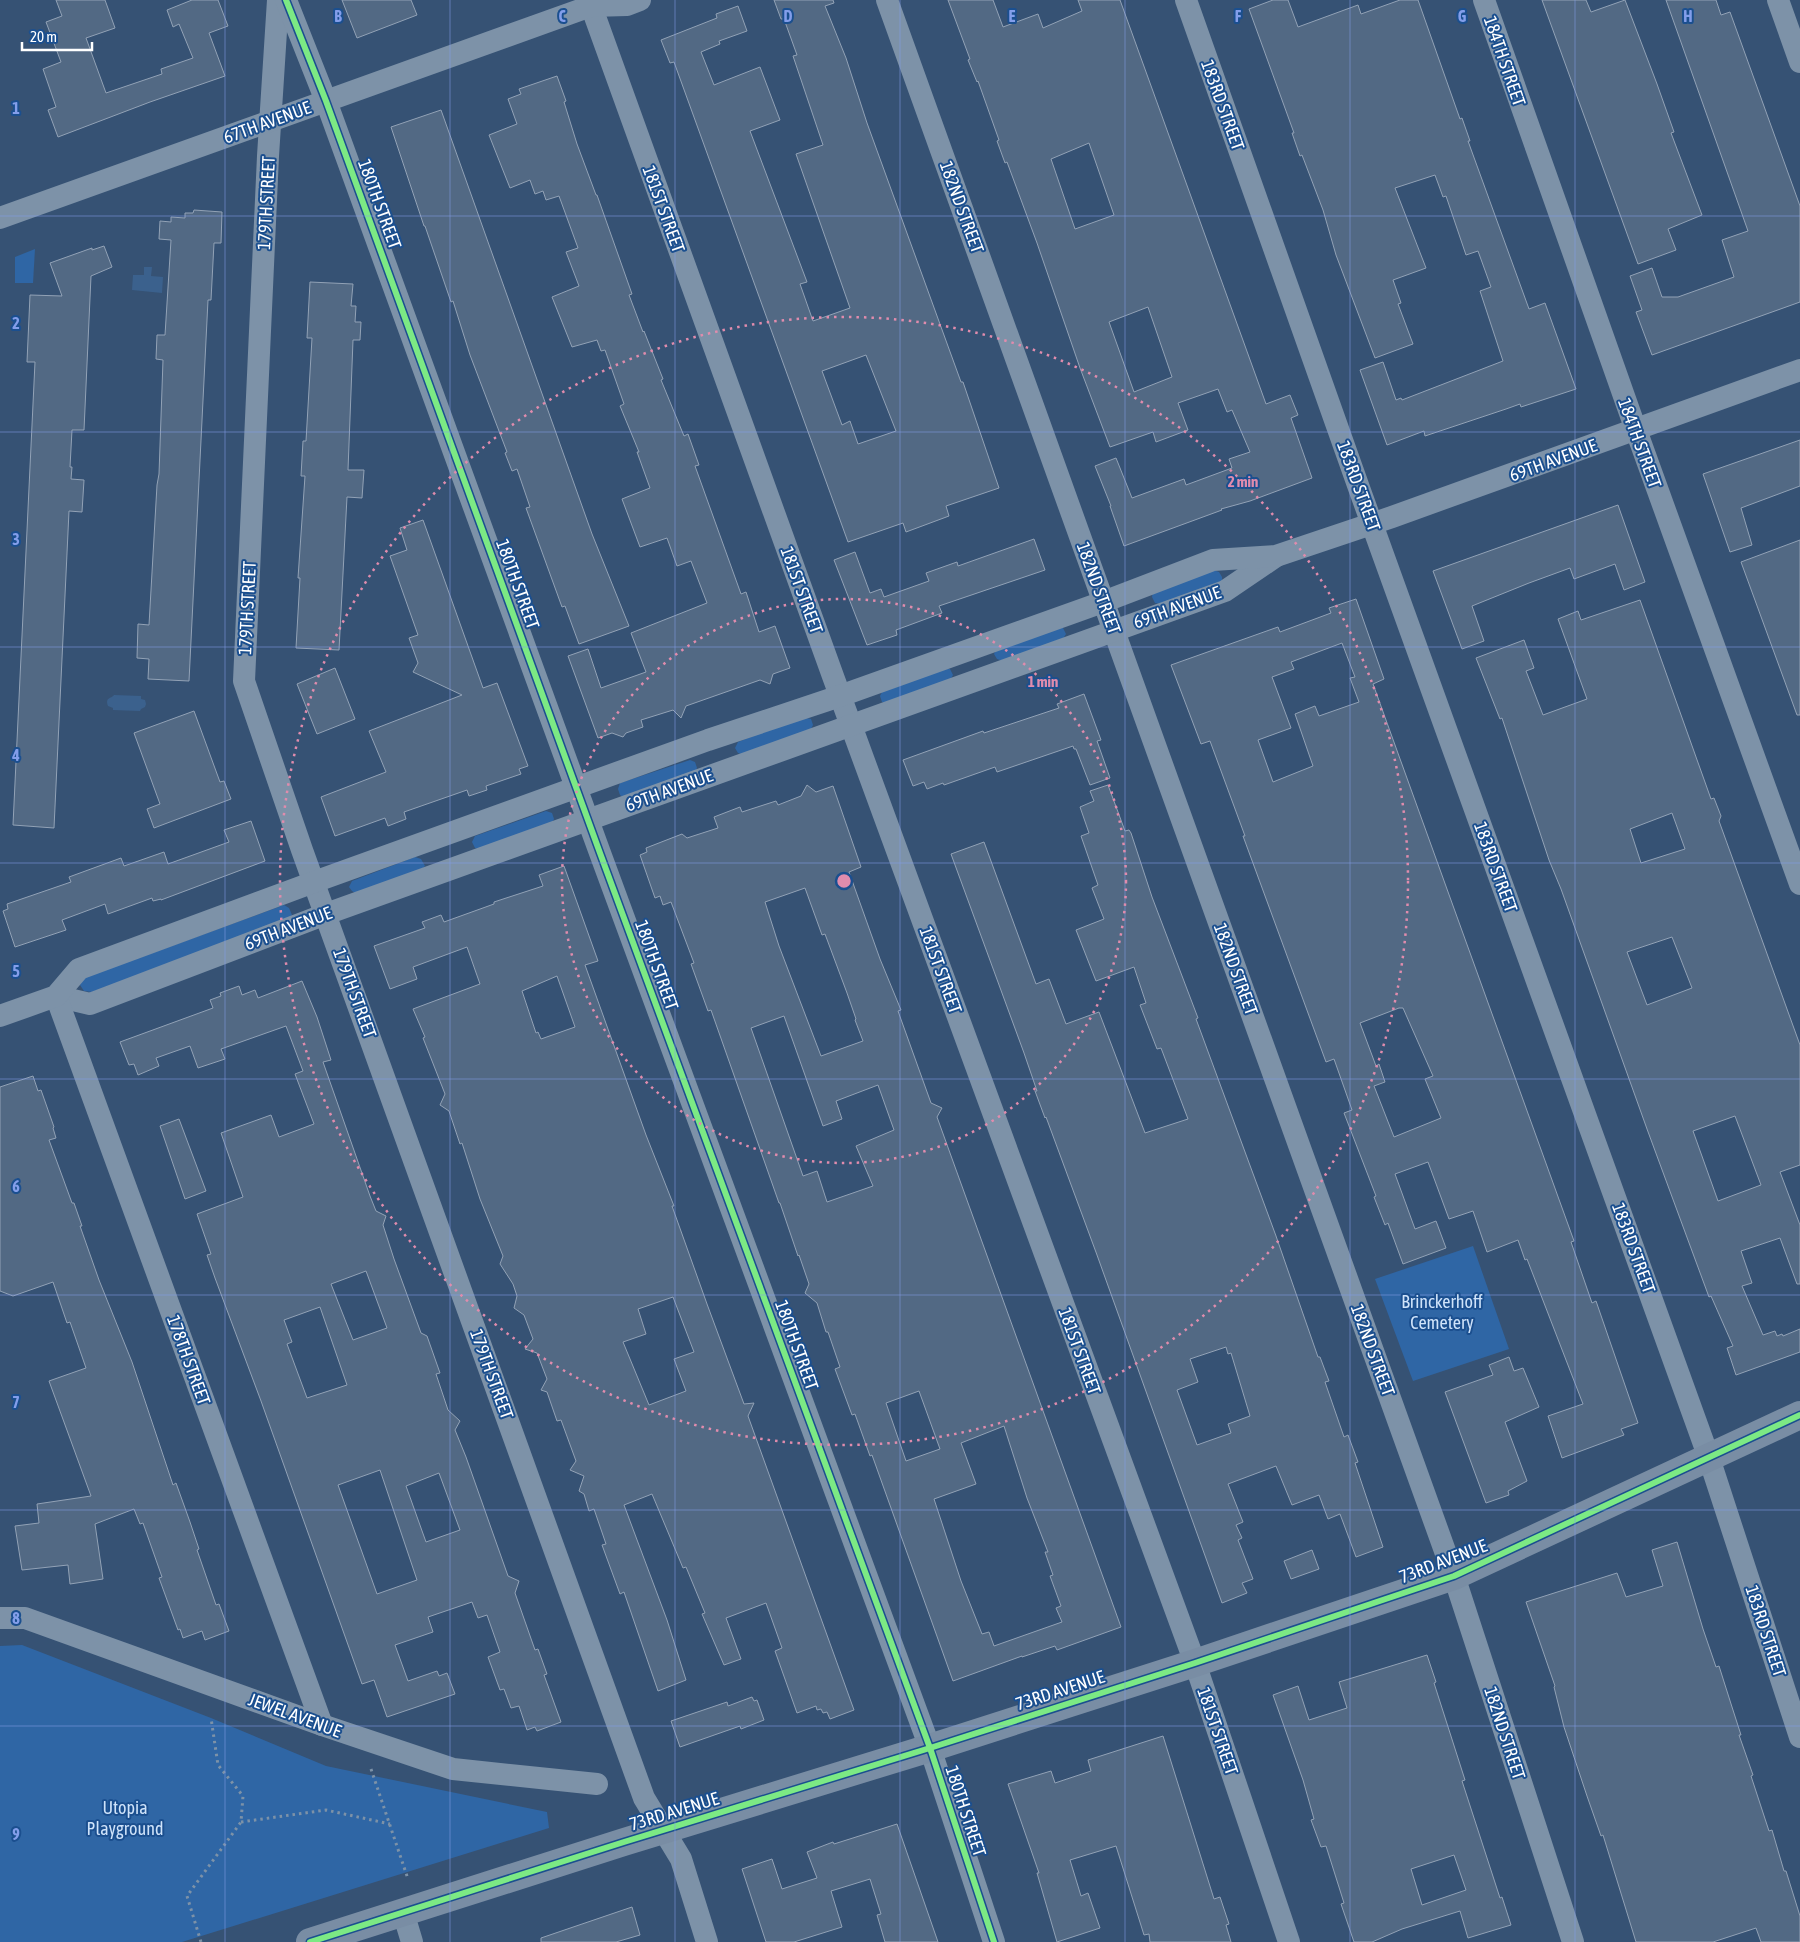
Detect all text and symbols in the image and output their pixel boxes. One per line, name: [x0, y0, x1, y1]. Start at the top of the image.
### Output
text: B: [334, 7, 342, 25]
text: C: [558, 7, 566, 25]
text: D: [784, 7, 793, 25]
text: E: [1009, 7, 1016, 25]
text: F: [1235, 7, 1242, 25]
text: G: [1458, 7, 1467, 25]
text: H: [1683, 7, 1693, 25]
street label: 184TH STREET: [1480, 13, 1530, 109]
scale bar: [22, 20, 92, 52]
text: 20 m: [30, 28, 57, 45]
street label: 183RD STREET: [1197, 57, 1249, 153]
street label: 67TH AVENUE: [220, 96, 314, 148]
text: 1: [12, 99, 20, 117]
street label: 179TH STREET: [253, 155, 279, 250]
street label: 180TH STREET: [354, 156, 406, 252]
street label: 182ND STREET: [936, 158, 988, 256]
street label: 181ST STREET: [639, 163, 689, 255]
text: 2: [12, 314, 20, 332]
street label: 184TH STREET: [1614, 395, 1666, 491]
street label: 69TH AVENUE: [1506, 434, 1600, 486]
street label: 183RD STREET: [1333, 438, 1385, 534]
text: 2 min: [1228, 473, 1258, 490]
text: 3: [12, 530, 20, 548]
street label: 180TH STREET: [492, 536, 544, 632]
street label: 182ND STREET: [1073, 539, 1125, 637]
street label: 181ST STREET: [777, 544, 827, 636]
street label: 179TH STREET: [234, 560, 260, 655]
street label: 69TH AVENUE: [1130, 581, 1224, 633]
text: 1 min: [1028, 673, 1058, 690]
text: 4: [11, 746, 20, 764]
street label: 69TH AVENUE: [622, 764, 716, 816]
street label: 183RD STREET: [1470, 819, 1522, 915]
centre of rings: [835, 872, 853, 890]
street label: 69TH AVENUE: [241, 902, 335, 954]
street label: 180TH STREET: [631, 917, 683, 1013]
street label: 182ND STREET: [1210, 920, 1262, 1018]
street label: 181ST STREET: [916, 924, 966, 1016]
street label: 179TH STREET: [329, 945, 381, 1041]
text: 5: [12, 962, 20, 980]
text: 6: [12, 1177, 20, 1195]
street label: 183RD STREET: [1608, 1200, 1660, 1296]
park label: Brinckerhoff Cemetery: [1401, 1291, 1483, 1333]
street label: 180TH STREET: [771, 1297, 823, 1393]
street label: 182ND STREET: [1347, 1301, 1399, 1399]
street label: 181ST STREET: [1055, 1305, 1105, 1397]
street label: 178TH STREET: [163, 1312, 215, 1408]
street label: 179TH STREET: [466, 1326, 518, 1422]
text: 7: [12, 1393, 20, 1411]
street label: 73RD AVENUE: [1396, 1535, 1490, 1587]
street label: 183RD STREET: [1741, 1583, 1791, 1679]
text: 8: [12, 1609, 20, 1627]
street label: 73RD AVENUE: [1013, 1666, 1107, 1714]
street label: 182ND STREET: [1480, 1684, 1530, 1782]
street label: 181ST STREET: [1193, 1685, 1243, 1778]
street label: JEWEL AVENUE: [246, 1688, 345, 1742]
street label: 180TH STREET: [942, 1763, 991, 1859]
street label: 73RD AVENUE: [627, 1787, 722, 1835]
park label: Utopia Playground: [87, 1797, 163, 1839]
text: 9: [12, 1825, 20, 1843]

